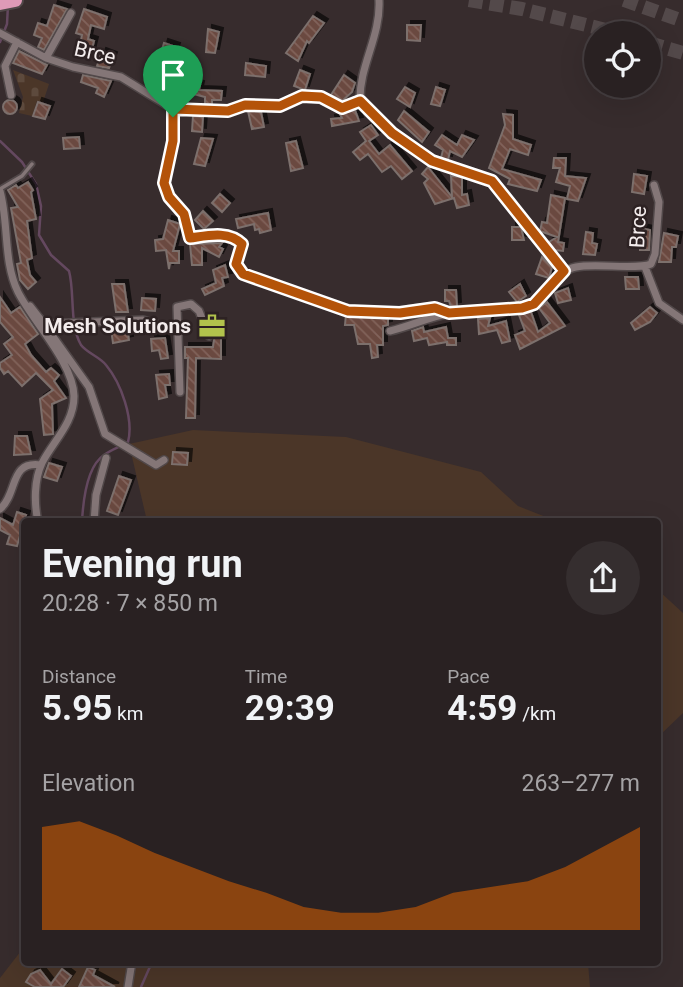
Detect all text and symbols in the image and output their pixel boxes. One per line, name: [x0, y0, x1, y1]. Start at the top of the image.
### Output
map controls: [584, 21, 661, 98]
button: locate: [584, 21, 661, 98]
street label: Brce: [72, 37, 118, 69]
pin: [143, 45, 203, 117]
icon: arrive: [154, 56, 192, 94]
street label: Brce: [625, 205, 651, 249]
office icon: Mesh Solutions: [197, 311, 227, 341]
place label: Mesh Solutions: [44, 314, 191, 338]
button: share: [566, 541, 640, 615]
text: Evening run: [42, 542, 243, 586]
text: 20:28 · 7 × 850 m: [42, 590, 218, 617]
text: Distance: [42, 665, 116, 688]
text: Time: [245, 665, 287, 688]
text: Pace: [447, 665, 490, 688]
text: 5.95: [42, 688, 112, 729]
text: 29:39: [245, 688, 335, 729]
text: 4:59: [447, 688, 517, 729]
text: km: [112, 702, 143, 725]
text: /km: [517, 702, 556, 725]
text: Elevation: [42, 770, 135, 797]
text: 263–277 m: [521, 770, 640, 797]

